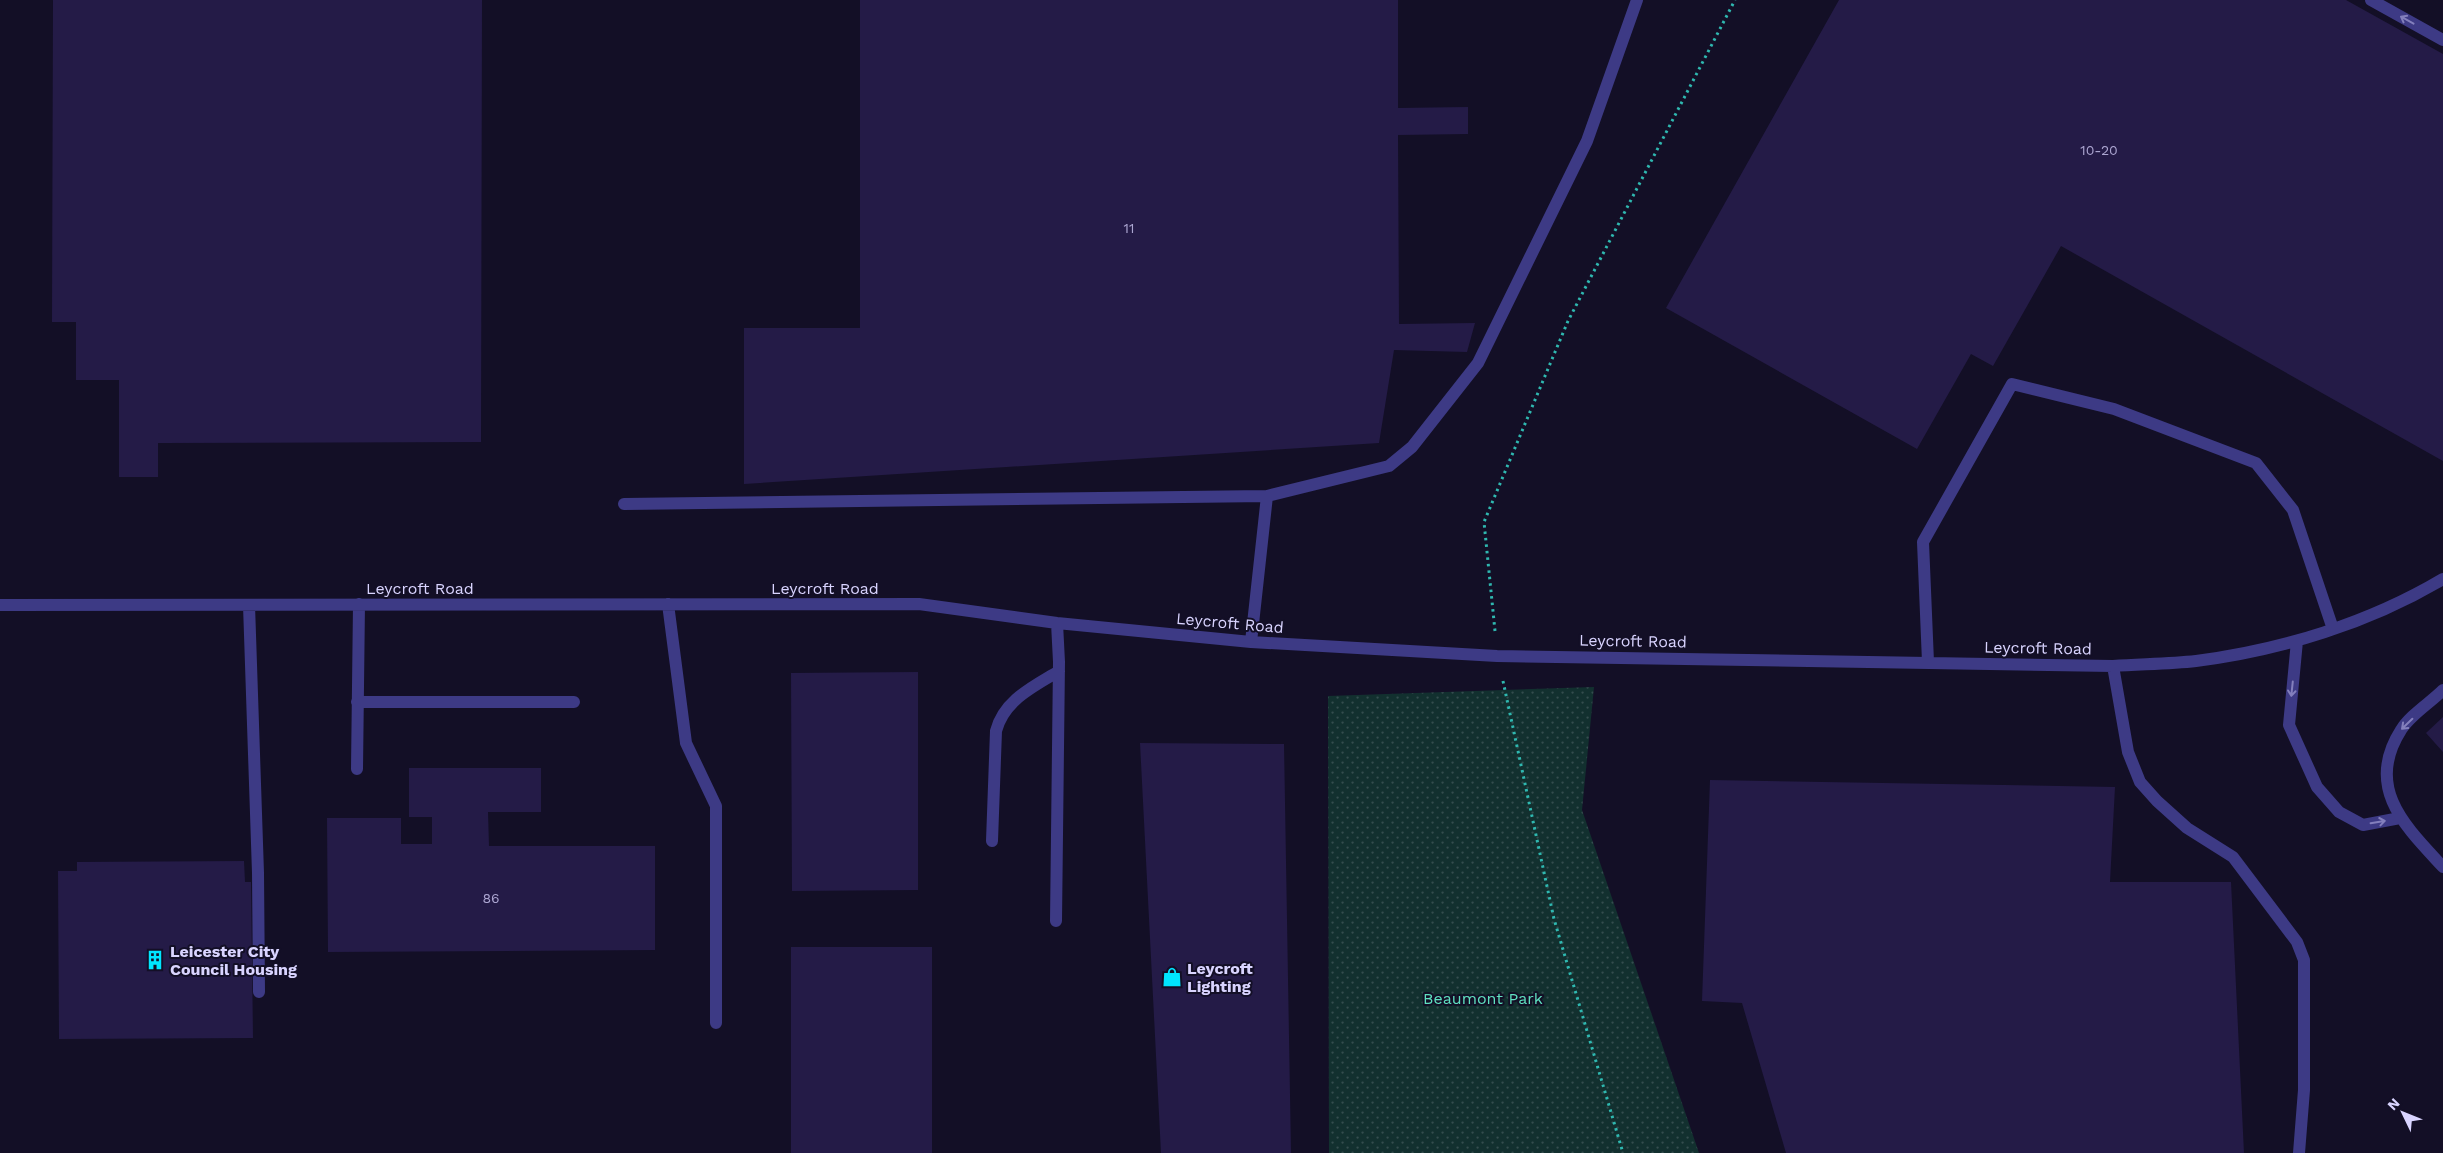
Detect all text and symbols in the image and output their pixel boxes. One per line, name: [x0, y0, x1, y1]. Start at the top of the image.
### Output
one-way arrow: [2400, 15, 2415, 24]
house number: 10-20: [2080, 142, 2118, 158]
house number: 11: [1124, 220, 1134, 236]
street label: Leycroft Road: [366, 579, 474, 598]
street label: Leycroft Road: [771, 579, 879, 598]
street label: Leycroft Road: [1175, 609, 1285, 637]
street label: Leycroft Road: [1579, 631, 1687, 651]
street label: Leycroft Road: [1984, 638, 2092, 658]
one-way arrow: [2287, 681, 2297, 697]
one-way arrow: [2401, 718, 2414, 730]
one-way arrow: [2370, 817, 2386, 827]
house number: 86: [482, 890, 500, 906]
place label: Leicester City Council Housing: [170, 942, 297, 979]
building icon: Leicester City Council Housing: [144, 949, 166, 971]
place label: Leycroft Lighting: [1187, 959, 1253, 996]
shop icon: Leycroft Lighting: [1161, 966, 1183, 988]
park label: Beaumont Park: [1423, 989, 1543, 1008]
north arrow: [2378, 1088, 2428, 1138]
text: N: [2384, 1095, 2403, 1113]

